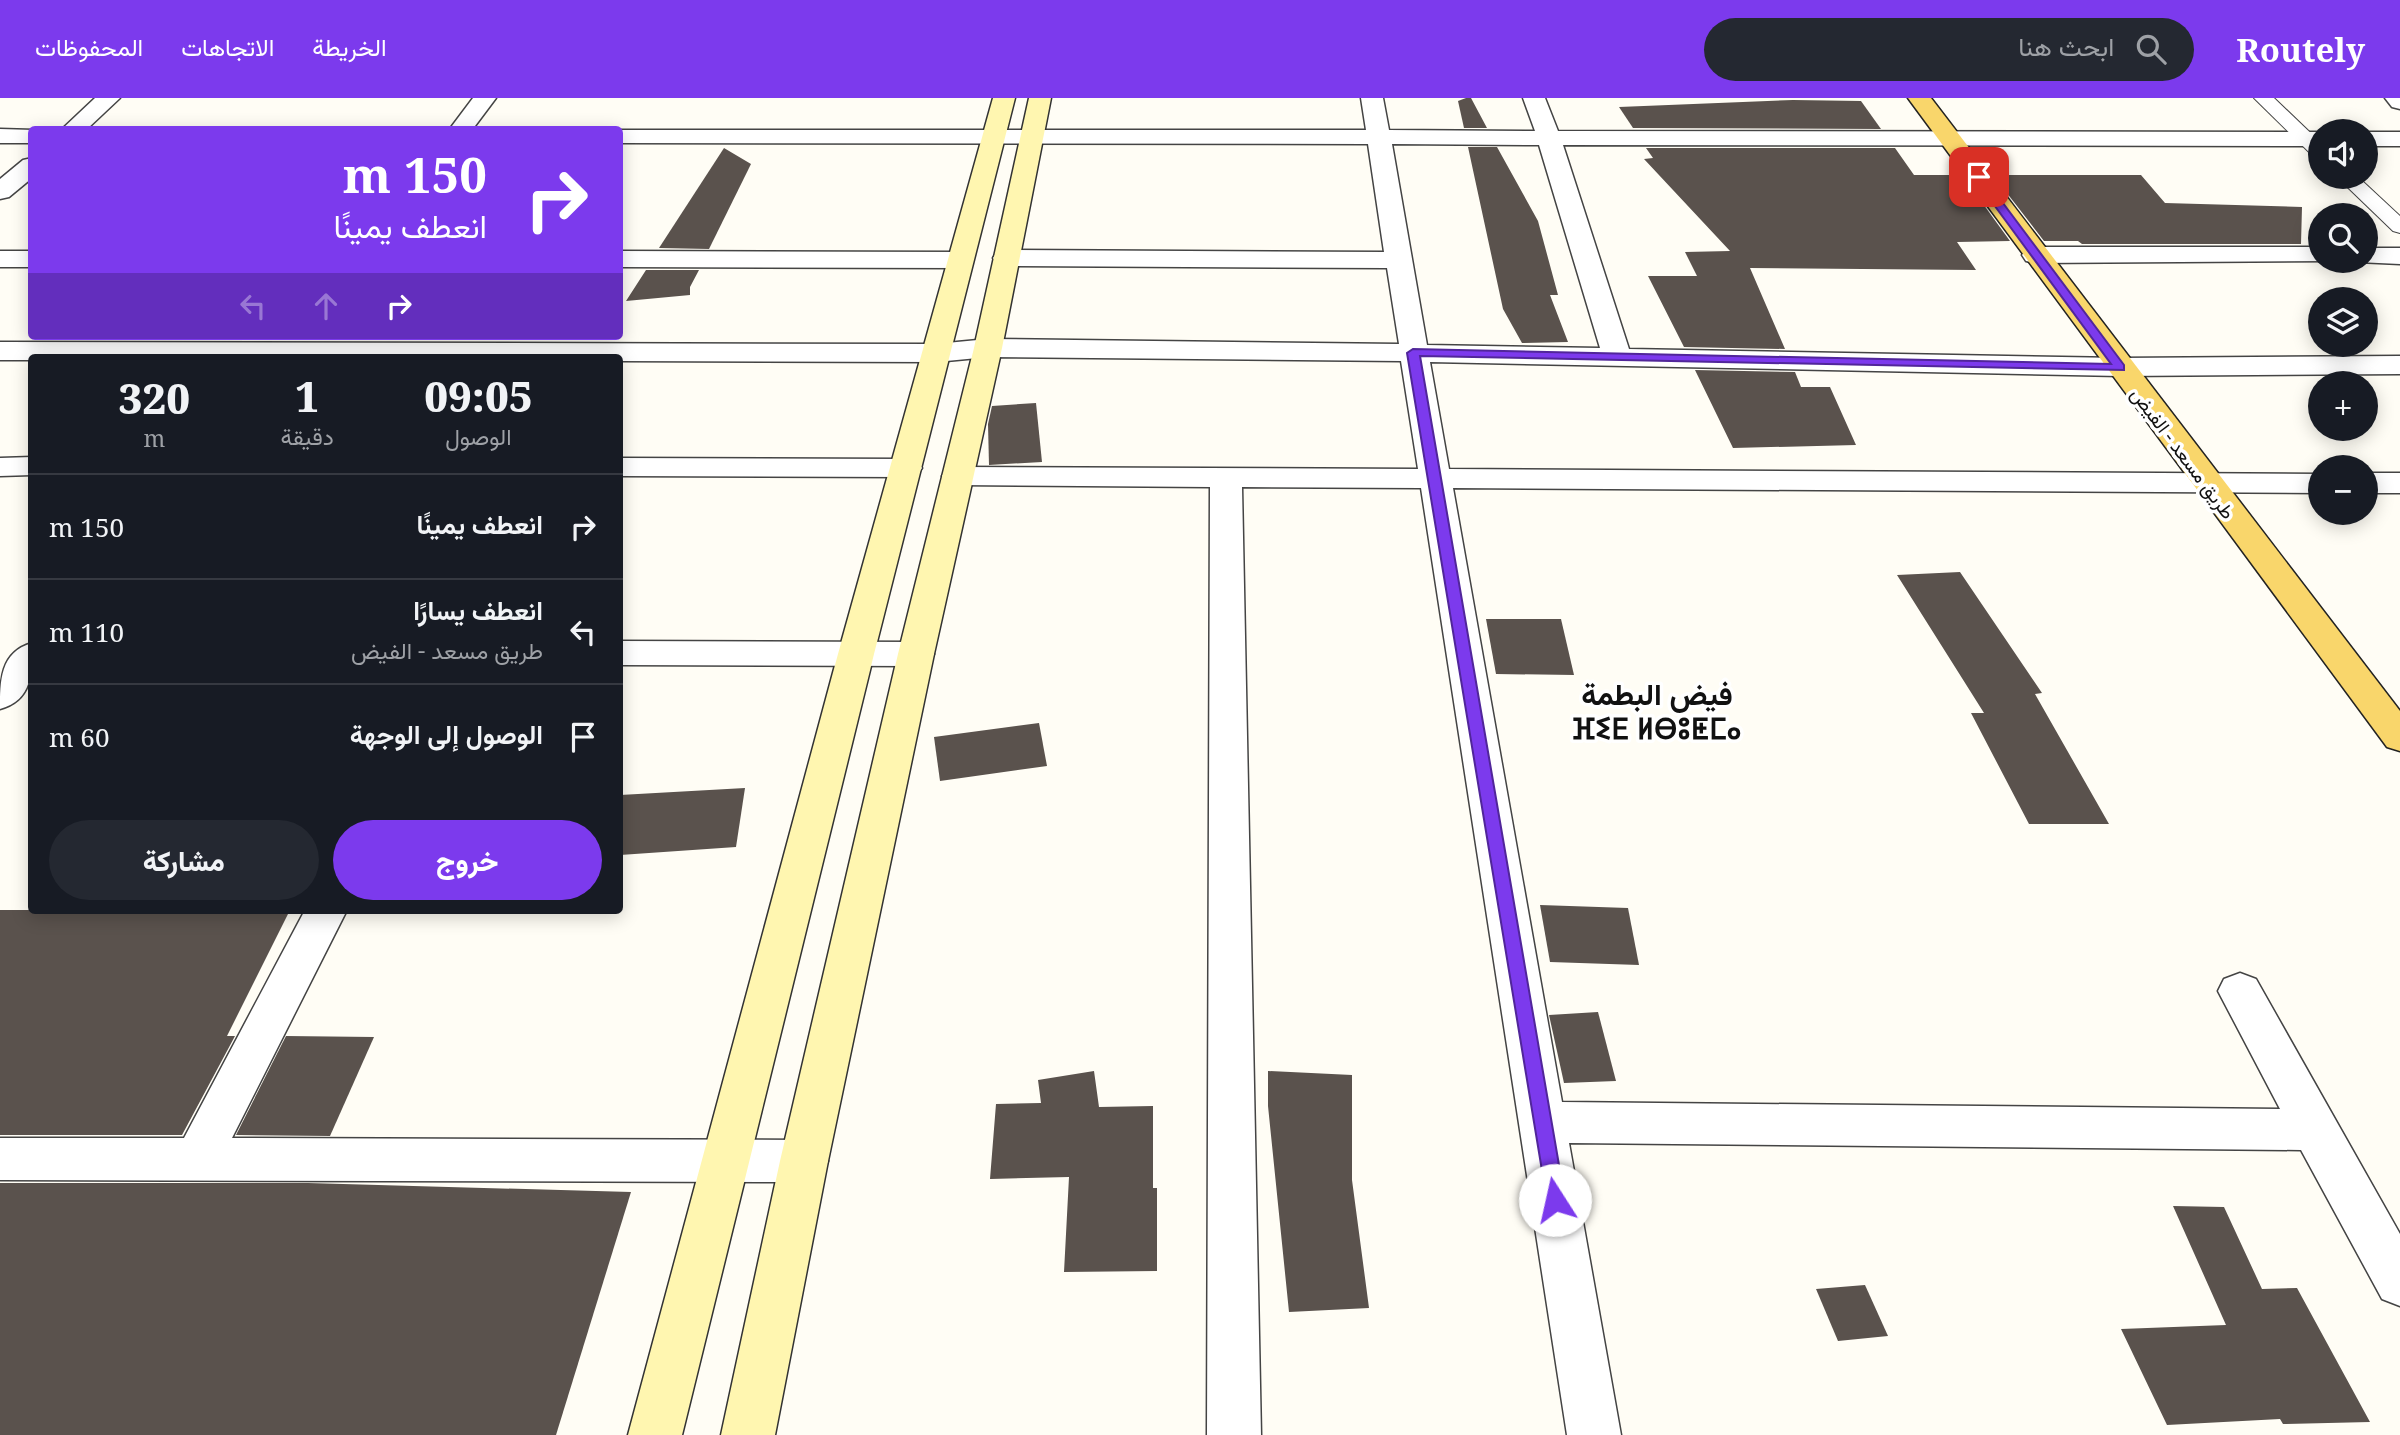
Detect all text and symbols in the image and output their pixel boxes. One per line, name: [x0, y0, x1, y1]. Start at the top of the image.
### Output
search box: [1704, 18, 2194, 81]
text: Routely: [2236, 27, 2365, 72]
text: ابحث هنا: [2018, 28, 2114, 64]
text: المحفوظات: [35, 30, 143, 63]
text: الاتجاهات: [181, 30, 274, 63]
text: الخريطة: [312, 30, 387, 63]
icon: search: [2132, 30, 2170, 68]
map controls: [2308, 119, 2378, 525]
button: sound: [2308, 119, 2378, 189]
text: 150 m: [343, 141, 487, 207]
pin: [1949, 147, 2009, 207]
icon: right: [511, 154, 602, 245]
icon: arrive: [1960, 158, 1998, 196]
button: search: [2308, 203, 2378, 273]
text: انعطف يمينًا: [333, 204, 487, 247]
icon: left: [234, 287, 272, 325]
icon: ahead: [307, 287, 345, 325]
icon: right: [380, 287, 418, 325]
button: layers: [2308, 287, 2378, 357]
text: 1: [295, 367, 319, 424]
text: 09:05: [424, 367, 533, 424]
text: 320: [119, 369, 190, 426]
button: +: [2308, 371, 2378, 441]
street label: طريق مسعد - الفيض: [2125, 382, 2241, 524]
text: دقيقة: [280, 420, 334, 452]
text: الوصول: [445, 420, 512, 452]
text: m: [143, 422, 165, 454]
button: −: [2308, 455, 2378, 525]
text: انعطف يمينًا: [416, 506, 543, 542]
icon: right: [564, 508, 602, 546]
text: 150 m: [49, 509, 124, 545]
text: انعطف يسارًا: [413, 592, 543, 628]
icon: left: [564, 613, 602, 651]
text: 110 m: [49, 614, 124, 650]
text: طريق مسعد - الفيض: [351, 634, 543, 666]
district label: فيض البطمة ⴼⵉⴹ ⵍⴱⵓⵟⵎⴰ: [1573, 673, 1741, 748]
text: الوصول إلى الوجهة: [350, 716, 543, 752]
icon: arrive: [564, 718, 602, 756]
text: 60 m: [49, 719, 109, 755]
button: مشاركة: [49, 820, 319, 900]
button: خروج: [333, 820, 602, 900]
position arrow: [1518, 1163, 1592, 1237]

